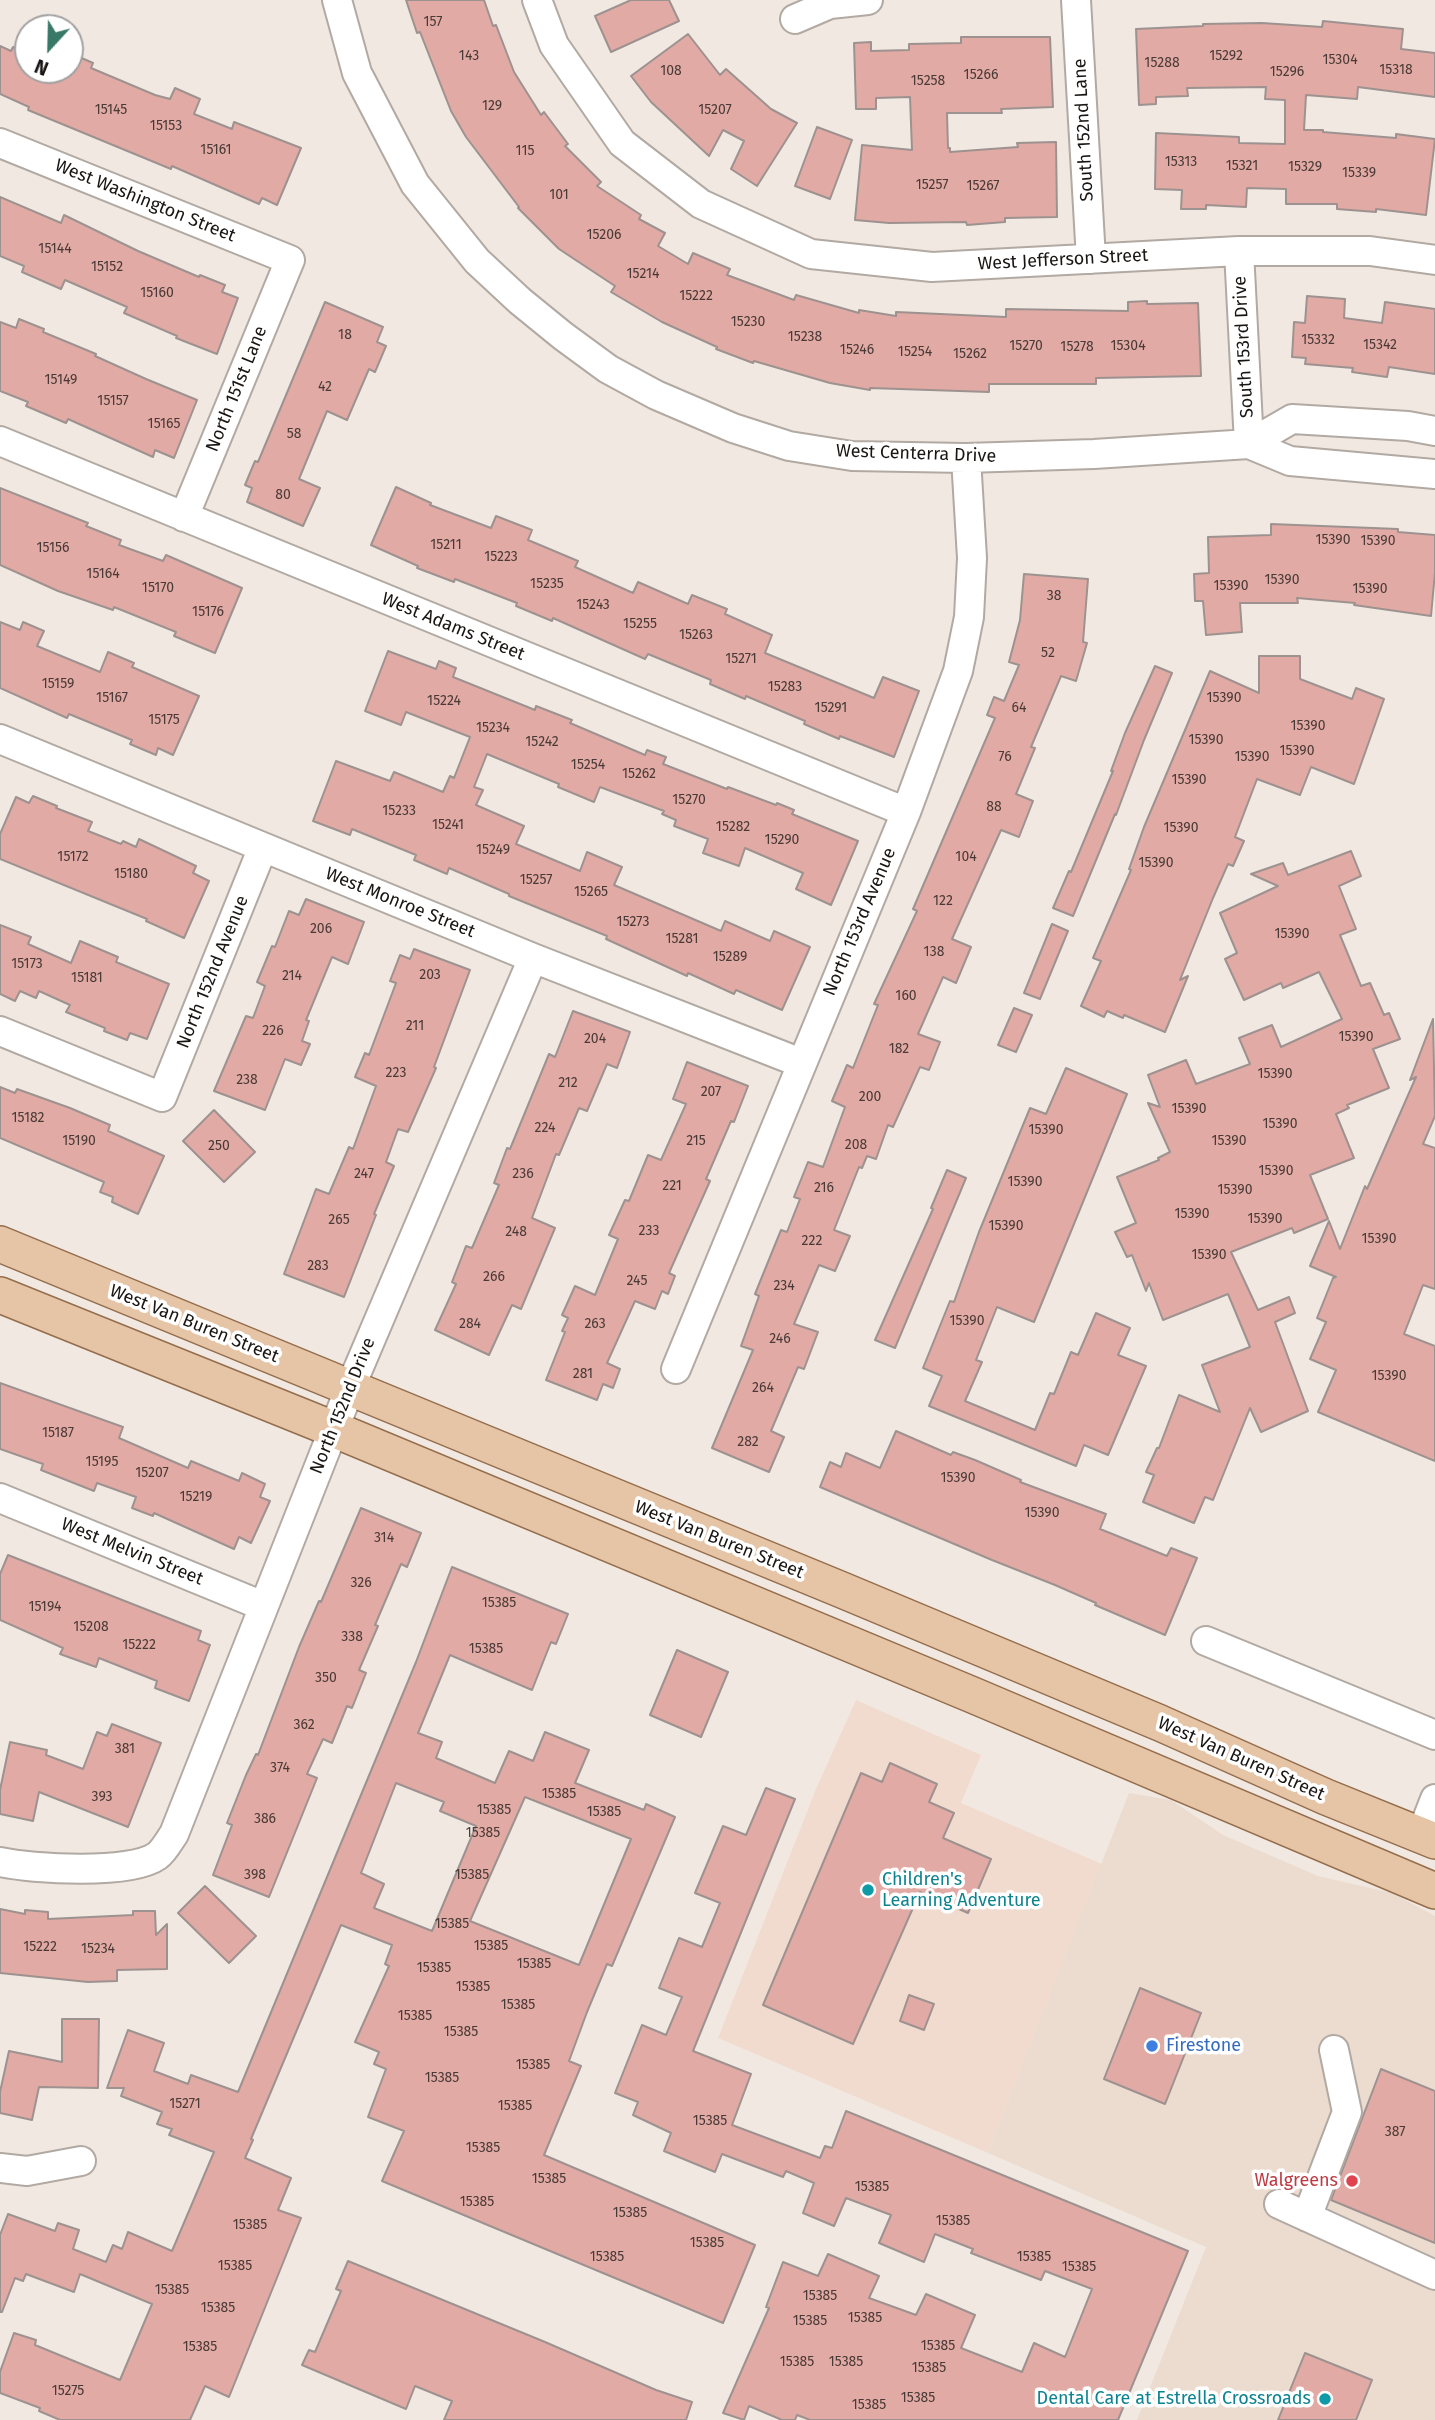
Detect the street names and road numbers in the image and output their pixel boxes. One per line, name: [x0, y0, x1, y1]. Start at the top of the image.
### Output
street label: South 152nd Lane: [1069, 58, 1099, 202]
street label: West Washington Street: [52, 155, 238, 247]
street label: West Jefferson Street: [977, 245, 1149, 275]
street label: South 153rd Drive: [1229, 275, 1259, 419]
street label: North 151st Lane: [202, 323, 272, 455]
street label: West Centerra Drive: [836, 440, 996, 468]
street label: West Adams Street: [378, 588, 528, 666]
street label: North 153rd Avenue: [819, 845, 901, 999]
street label: West Monroe Street: [322, 863, 478, 943]
street label: North 152nd Avenue: [172, 892, 254, 1052]
street label: West Van Buren Street: [106, 1280, 282, 1368]
street label: North 152nd Drive: [306, 1335, 380, 1477]
street label: West Van Buren Street: [631, 1496, 807, 1584]
street label: West Melvin Street: [58, 1514, 206, 1590]
street label: West Van Buren Street: [1154, 1712, 1328, 1806]

